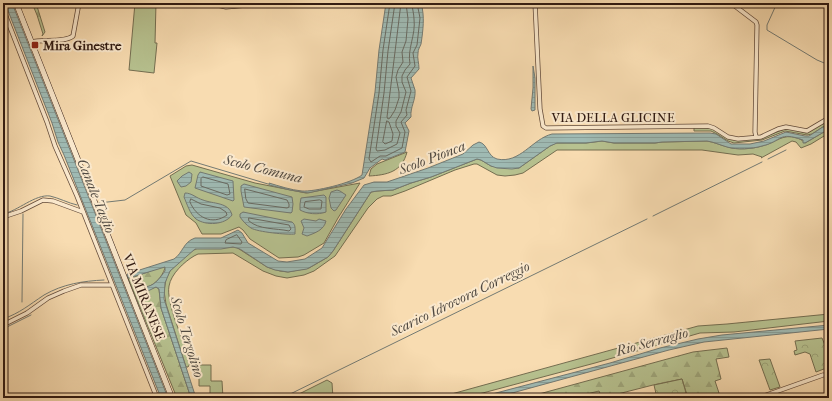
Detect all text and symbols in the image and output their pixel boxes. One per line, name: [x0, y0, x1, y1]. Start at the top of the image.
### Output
place label: Mira Ginestre: [42, 38, 122, 53]
marker: Mira Ginestre: [30, 40, 40, 50]
street label: VIA DELLA GLICINE: [550, 110, 675, 125]
water label: Scolo Pionca: [395, 138, 468, 179]
water label: Scolo Comuna: [221, 151, 304, 187]
water label: Canale Taglio: [73, 156, 119, 236]
street label: VIA MIRANESE: [119, 251, 168, 343]
water label: Scarico Idrovora Correggio: [387, 258, 533, 341]
water label: Scolo Tergolino: [166, 294, 207, 380]
water label: Rio Serraglio: [613, 324, 690, 360]

